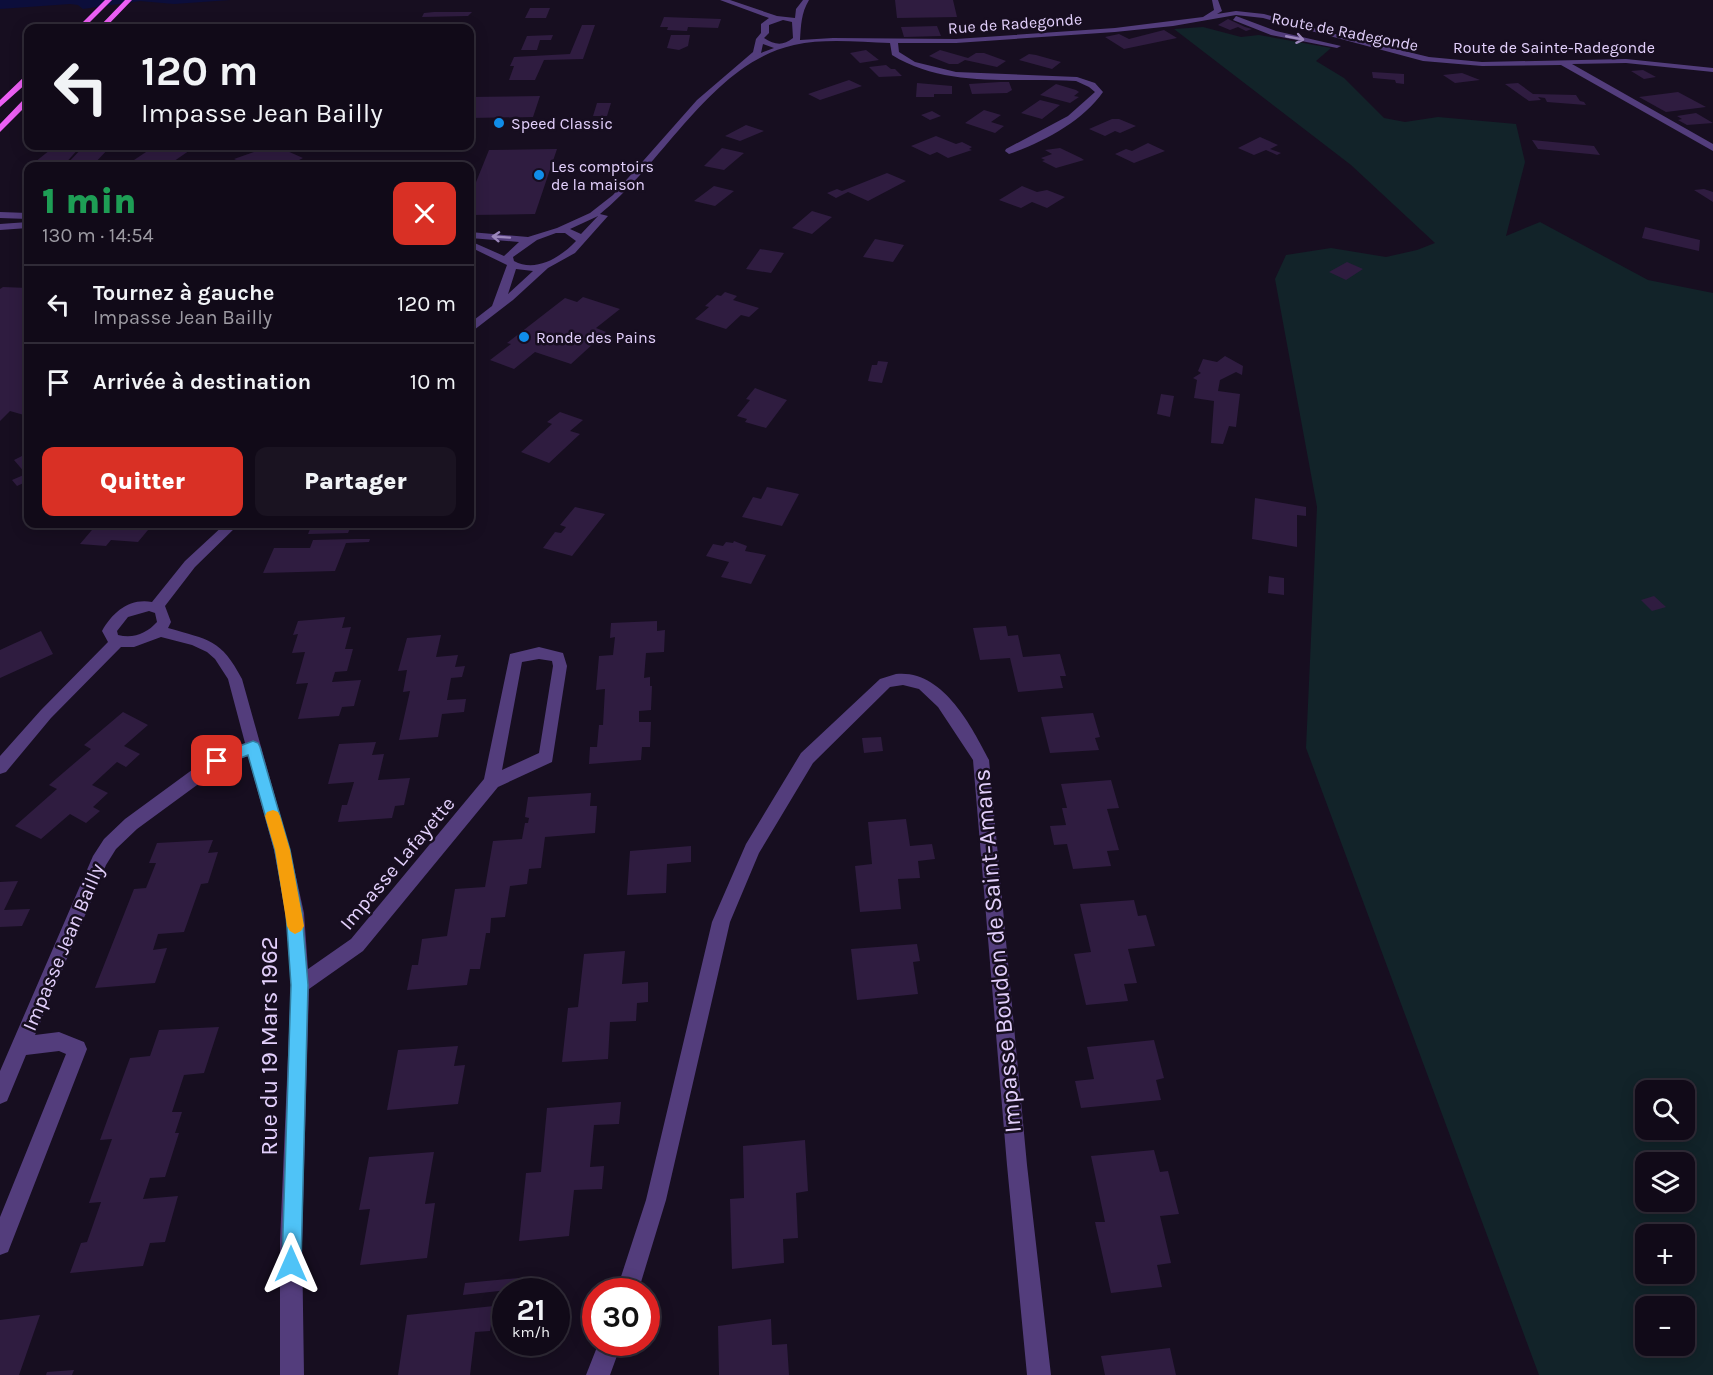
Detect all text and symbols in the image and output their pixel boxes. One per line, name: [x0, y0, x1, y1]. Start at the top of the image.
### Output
street label: Route de Radegonde: [1270, 8, 1420, 55]
street label: Rue de Radegonde: [947, 9, 1083, 38]
one-way arrow: [1284, 33, 1304, 44]
street label: Route de Sainte-Radegonde: [1453, 38, 1655, 57]
text: 120 m: [141, 46, 258, 96]
icon: left: [42, 48, 120, 126]
text: Impasse Jean Bailly: [141, 97, 383, 129]
place label: Speed Classic: [511, 114, 613, 133]
marker: Speed Classic: [492, 116, 506, 130]
place label: Les comptoirs de la maison: [551, 157, 654, 194]
marker: Les comptoirs de la maison: [532, 168, 546, 182]
text: 1 min: [42, 180, 136, 222]
button: close: [393, 182, 456, 245]
text: 130 m · 14:54: [42, 224, 154, 247]
one-way arrow: [491, 231, 511, 242]
text: Tournez à gauche: [93, 280, 274, 306]
icon: left: [42, 288, 75, 321]
text: 120 m: [397, 291, 456, 317]
text: Impasse Jean Bailly: [93, 306, 272, 329]
place label: Ronde des Pains: [536, 328, 656, 347]
marker: Ronde des Pains: [517, 330, 531, 344]
icon: arrive: [42, 366, 75, 399]
text: Arrivée à destination: [93, 369, 311, 395]
text: 10 m: [410, 369, 456, 395]
button: Quitter: [42, 447, 243, 516]
button: Partager: [255, 447, 456, 516]
pin: [191, 735, 242, 786]
icon: arrive: [200, 744, 233, 777]
street label: Impasse Boudon de Saint-Amans: [967, 768, 1027, 1134]
street label: Impasse Lafayette: [335, 792, 460, 934]
street label: Impasse Jean Bailly: [18, 860, 109, 1034]
street label: Rue du 19 Mars 1962: [255, 936, 283, 1156]
map controls: [1635, 1080, 1695, 1356]
button: search: [1635, 1080, 1695, 1140]
button: layers: [1635, 1152, 1695, 1212]
button: +: [1635, 1224, 1695, 1284]
position arrow: [259, 1232, 323, 1296]
speed limit sign: 30: [582, 1278, 660, 1356]
text: 21: [517, 1292, 545, 1328]
button: −: [1635, 1296, 1695, 1356]
text: km/h: [512, 1323, 550, 1341]

